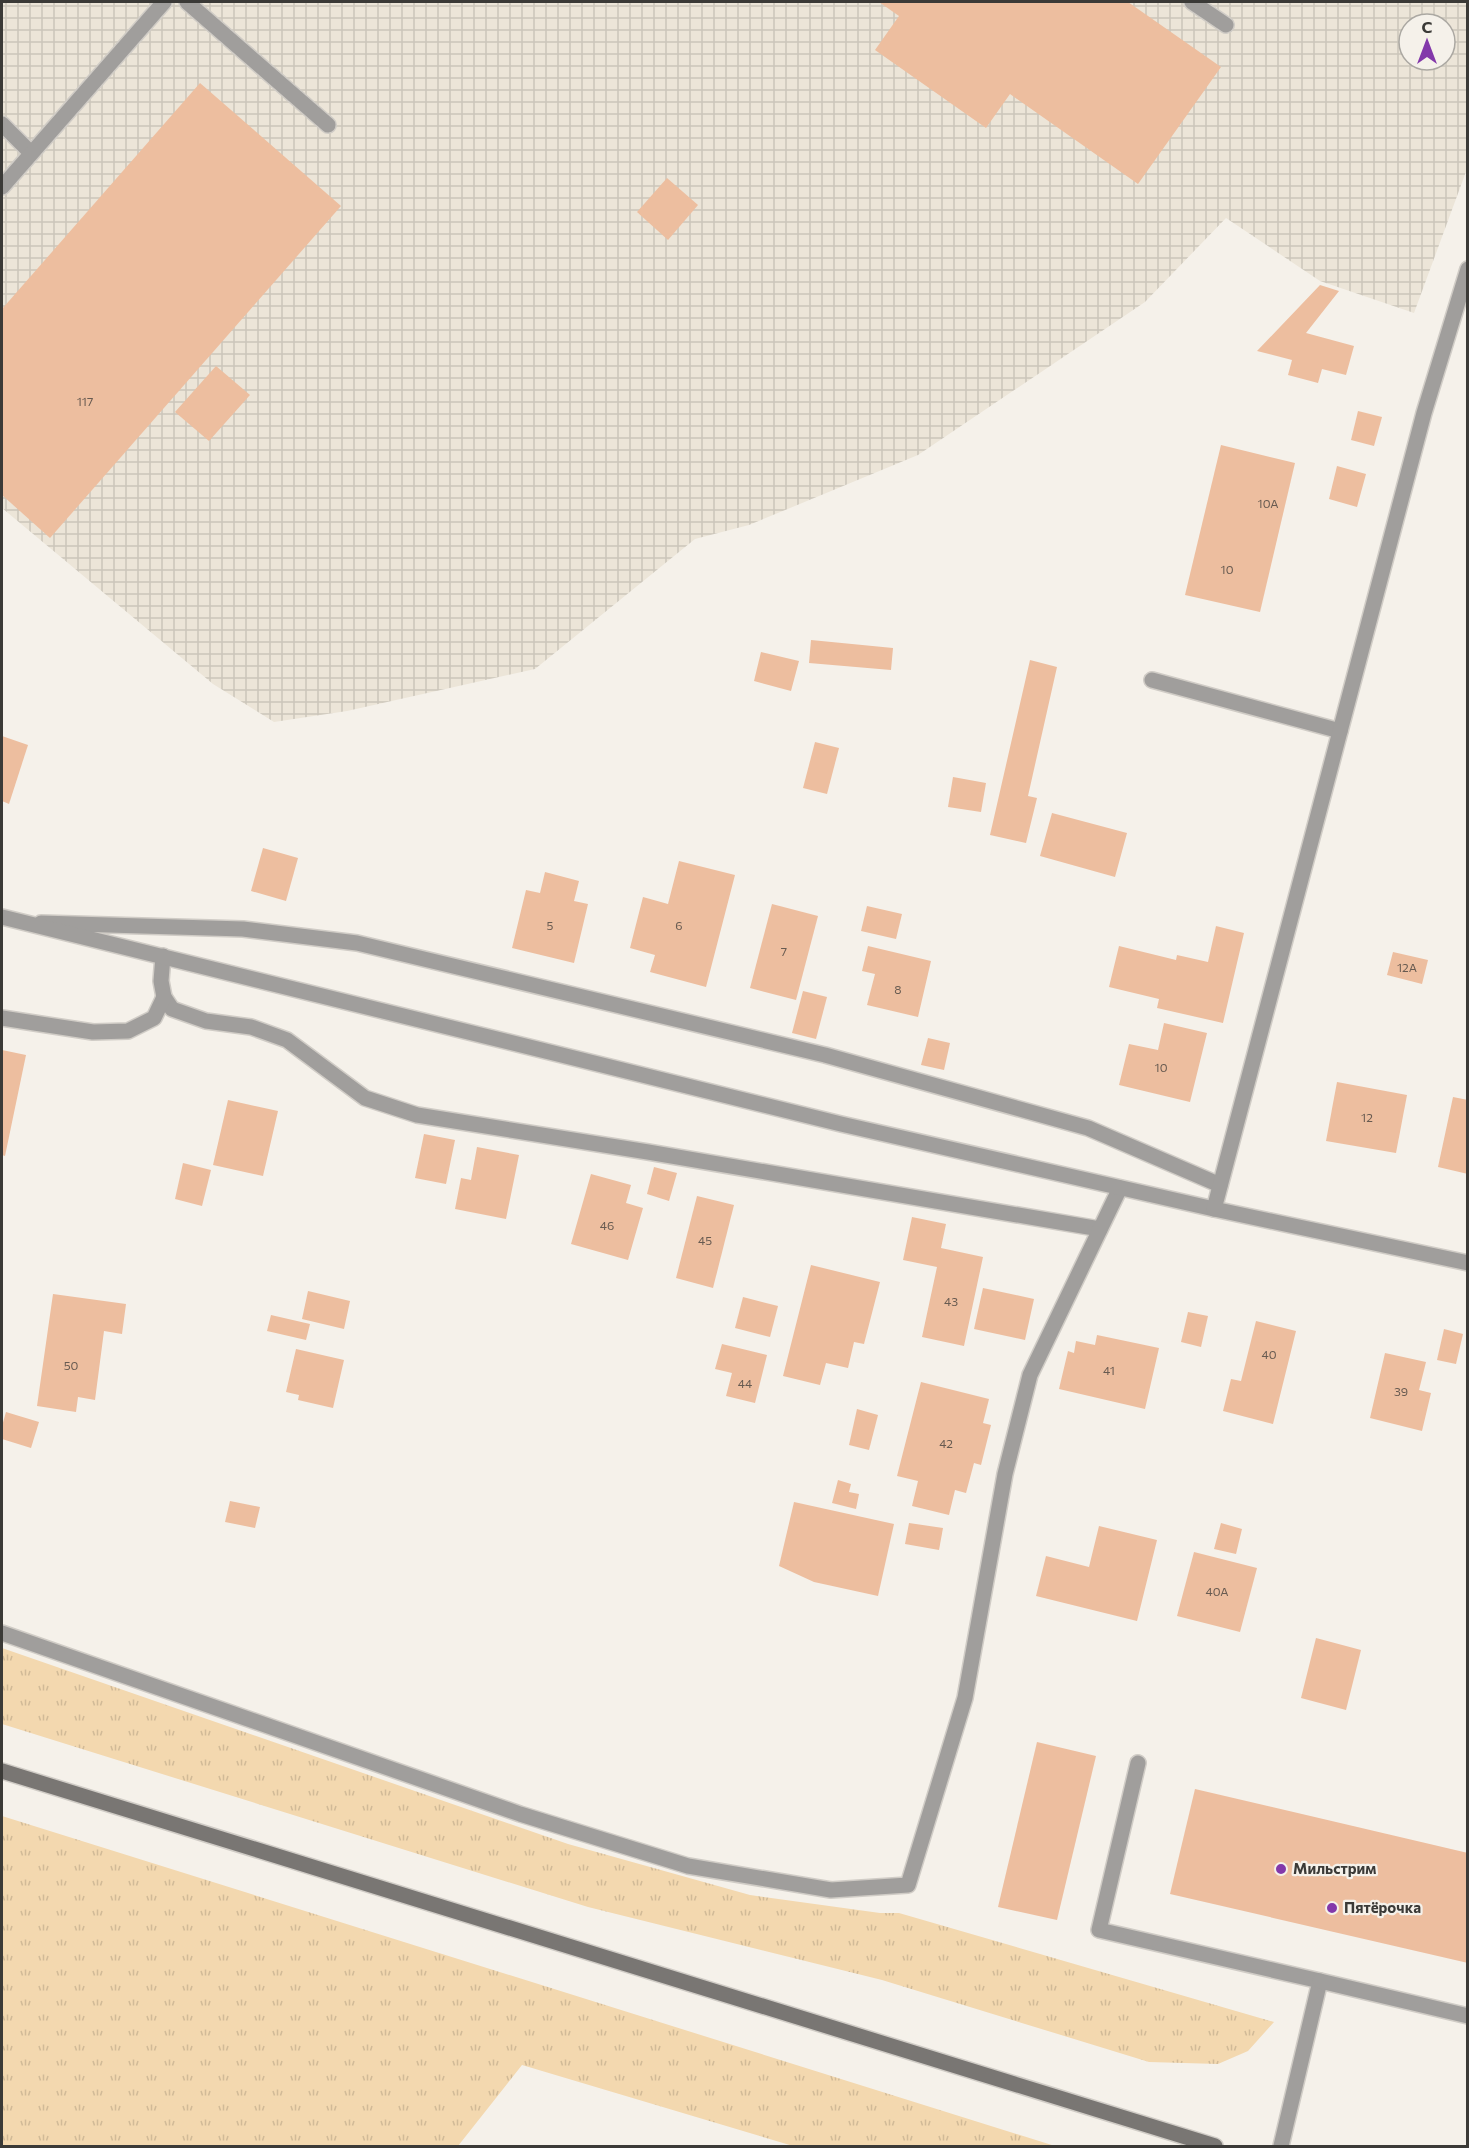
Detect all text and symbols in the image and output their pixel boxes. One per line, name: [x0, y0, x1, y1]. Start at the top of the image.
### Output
north arrow: [1397, 12, 1457, 72]
text: С: [1422, 17, 1433, 36]
house number: 117: [77, 394, 93, 408]
house number: 10А: [1258, 496, 1278, 510]
house number: 10: [1221, 562, 1234, 576]
house number: 5: [547, 918, 554, 932]
house number: 6: [675, 918, 683, 932]
house number: 7: [781, 944, 787, 958]
house number: 12А: [1397, 960, 1417, 974]
house number: 8: [894, 982, 902, 996]
house number: 10: [1155, 1060, 1168, 1074]
house number: 12: [1361, 1110, 1373, 1124]
house number: 46: [600, 1218, 614, 1232]
house number: 45: [698, 1233, 712, 1247]
house number: 43: [944, 1294, 958, 1308]
house number: 40: [1261, 1347, 1277, 1361]
house number: 50: [64, 1358, 79, 1372]
house number: 41: [1103, 1363, 1115, 1377]
house number: 44: [738, 1376, 752, 1390]
house number: 39: [1394, 1384, 1408, 1398]
house number: 42: [939, 1436, 953, 1450]
house number: 40А: [1205, 1584, 1229, 1598]
place label: Мильстрим: [1293, 1859, 1376, 1877]
marker: Мильстрим: [1274, 1862, 1288, 1876]
place label: Пятёрочка: [1344, 1898, 1421, 1916]
marker: Пятёрочка: [1325, 1901, 1339, 1915]

